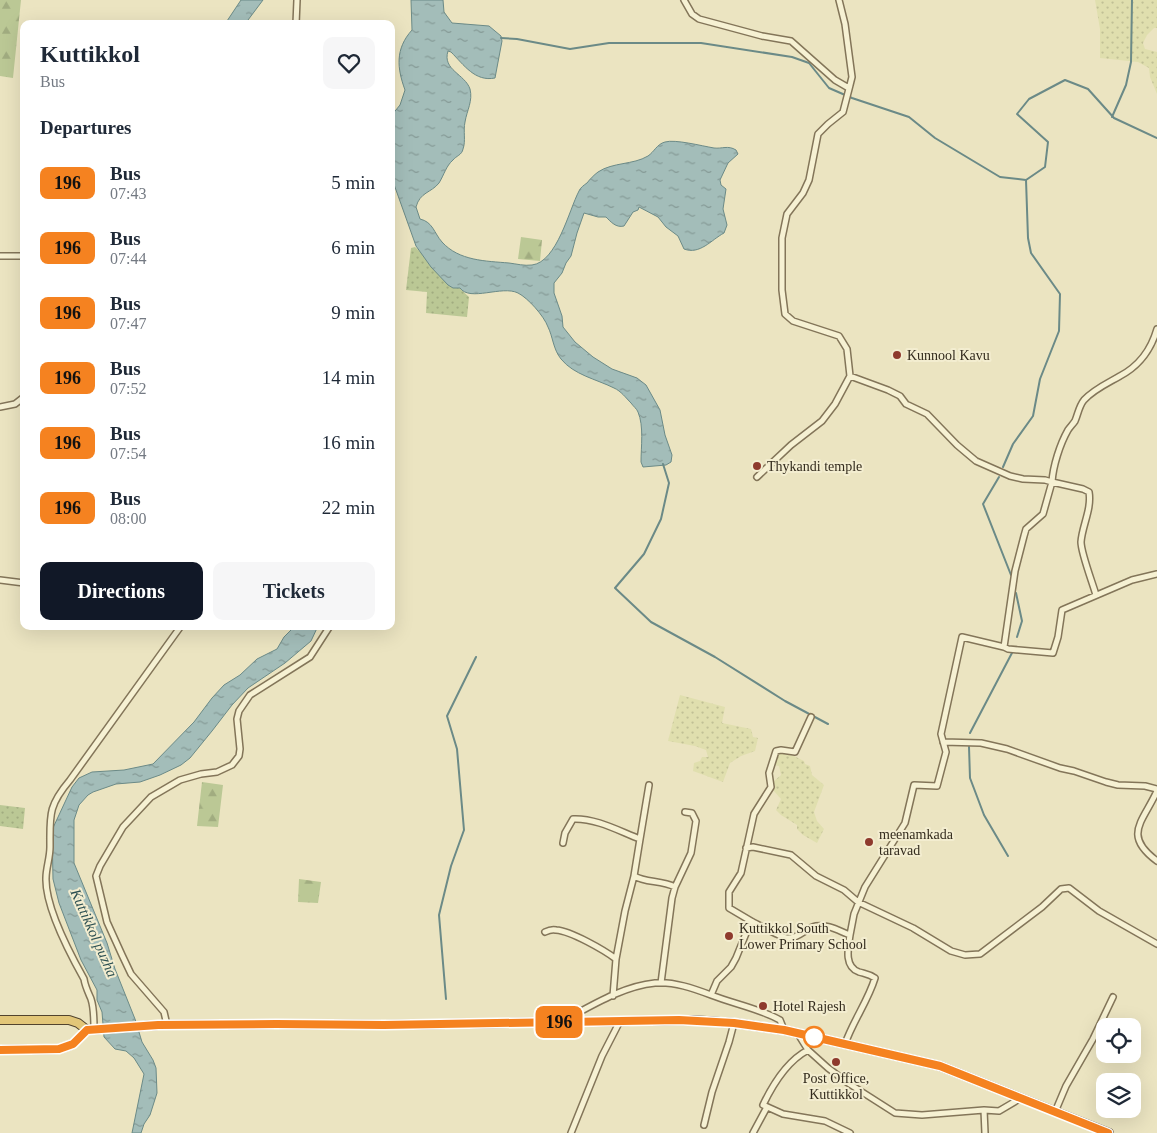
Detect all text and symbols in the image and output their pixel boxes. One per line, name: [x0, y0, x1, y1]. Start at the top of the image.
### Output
button: heart: [323, 37, 375, 89]
text: Kuttikkol: [40, 41, 140, 67]
text: Bus: [40, 73, 65, 90]
text: Departures: [40, 117, 131, 138]
text: Bus: [110, 163, 141, 184]
text: 5 min: [331, 172, 375, 193]
text: 196: [54, 173, 81, 193]
text: 07:43: [110, 185, 146, 202]
text: Bus: [110, 228, 141, 249]
text: 6 min: [331, 237, 375, 258]
text: 196: [54, 238, 81, 258]
text: 07:44: [110, 250, 146, 267]
text: Bus: [110, 293, 141, 314]
text: 9 min: [331, 302, 375, 323]
text: 196: [54, 303, 81, 323]
text: 07:47: [110, 315, 146, 332]
place label: Kunnool Kavu: [907, 348, 990, 363]
marker: Kunnool Kavu: [891, 349, 903, 361]
text: Bus: [110, 358, 141, 379]
text: 14 min: [322, 367, 375, 388]
text: 196: [54, 368, 81, 388]
text: 07:52: [110, 380, 146, 397]
text: Bus: [110, 423, 141, 444]
text: 16 min: [322, 432, 375, 453]
text: 196: [54, 433, 81, 453]
text: 07:54: [110, 445, 146, 462]
place label: Thykandi temple: [767, 459, 862, 474]
marker: Thykandi temple: [751, 460, 763, 472]
text: Bus: [110, 488, 141, 509]
text: 22 min: [322, 497, 375, 518]
text: 196: [54, 498, 81, 518]
text: 08:00: [110, 510, 146, 527]
button: Directions: [40, 562, 203, 620]
button: Tickets: [213, 562, 375, 620]
place label: meenamkada taravad: [879, 827, 954, 858]
marker: meenamkada taravad: [863, 836, 875, 848]
water label: Kuttikkol puzha: [67, 886, 121, 979]
place label: Kuttikkol South Lower Primary School: [739, 921, 867, 952]
marker: Kuttikkol South Lower Primary School: [723, 930, 735, 942]
place label: Hotel Rajesh: [773, 999, 846, 1014]
marker: Hotel Rajesh: [757, 1000, 769, 1012]
line badge: 196: [530, 1006, 588, 1038]
text: 196: [546, 1012, 573, 1032]
map controls: [1096, 1018, 1141, 1118]
button: locate: [1096, 1018, 1141, 1063]
unlabelled marker: [803, 1026, 825, 1048]
marker: Post Office, Kuttikkol: [830, 1056, 842, 1068]
place label: Post Office, Kuttikkol: [803, 1071, 869, 1102]
button: layers: [1096, 1073, 1141, 1118]

